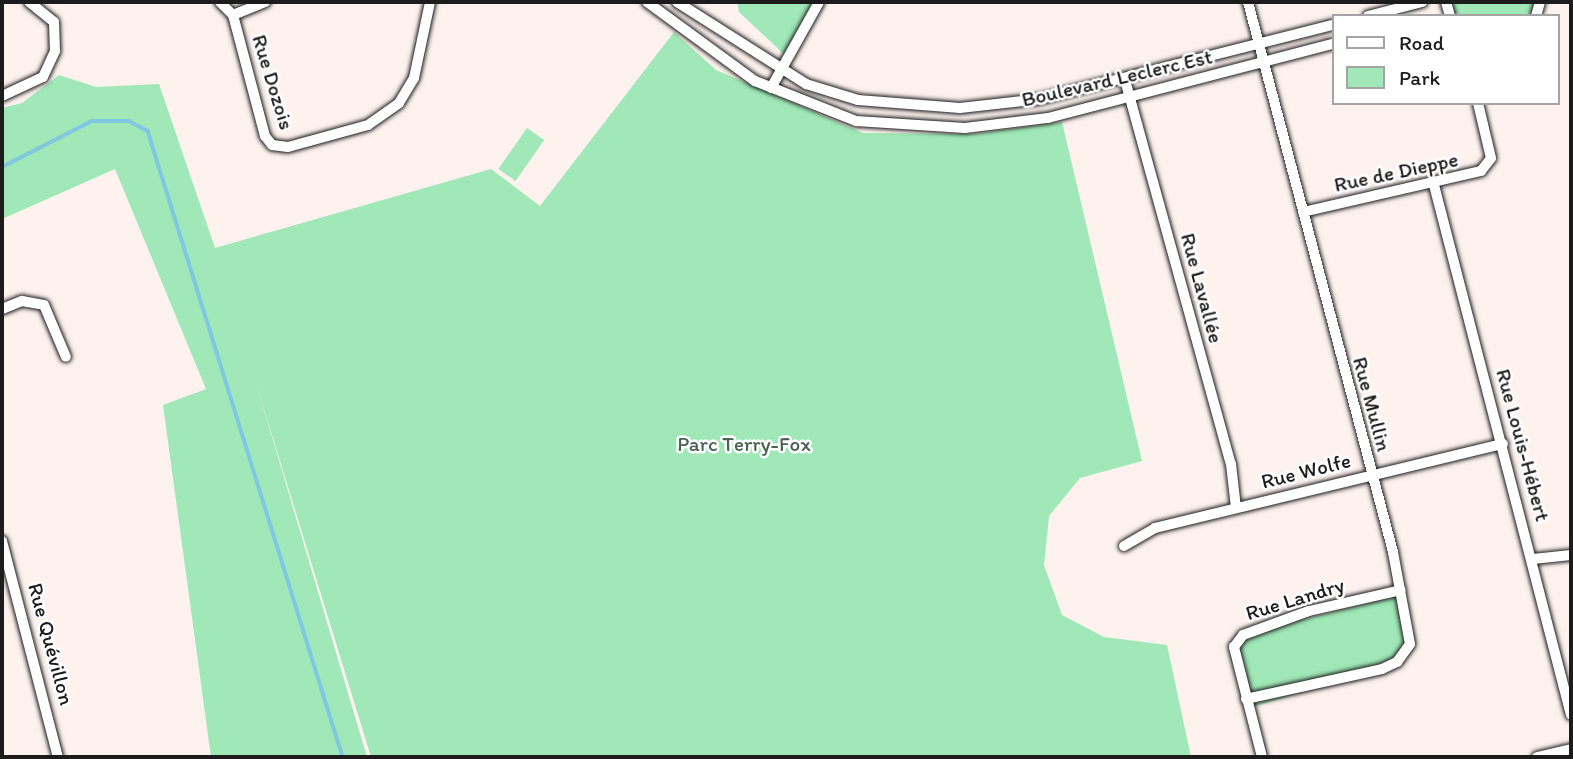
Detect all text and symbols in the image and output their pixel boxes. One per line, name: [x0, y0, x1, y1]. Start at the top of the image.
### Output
legend: [1332, 14, 1559, 105]
text: Road: [1399, 30, 1444, 55]
street label: Rue Dozois: [247, 31, 299, 133]
street label: Boulevard Leclerc Est: [1019, 44, 1215, 112]
text: Park: [1399, 65, 1440, 90]
street label: Rue de Dieppe: [1332, 147, 1460, 197]
street label: Rue Lavallée: [1175, 230, 1229, 346]
street label: Rue Mullin: [1347, 354, 1397, 454]
street label: Rue Louis-Hébert: [1491, 366, 1555, 524]
park label: Parc Terry-Fox: [678, 431, 810, 457]
street label: Rue Wolfe: [1259, 448, 1353, 494]
street label: Rue Landry: [1243, 572, 1347, 626]
street label: Rue Quévillon: [23, 580, 79, 708]

